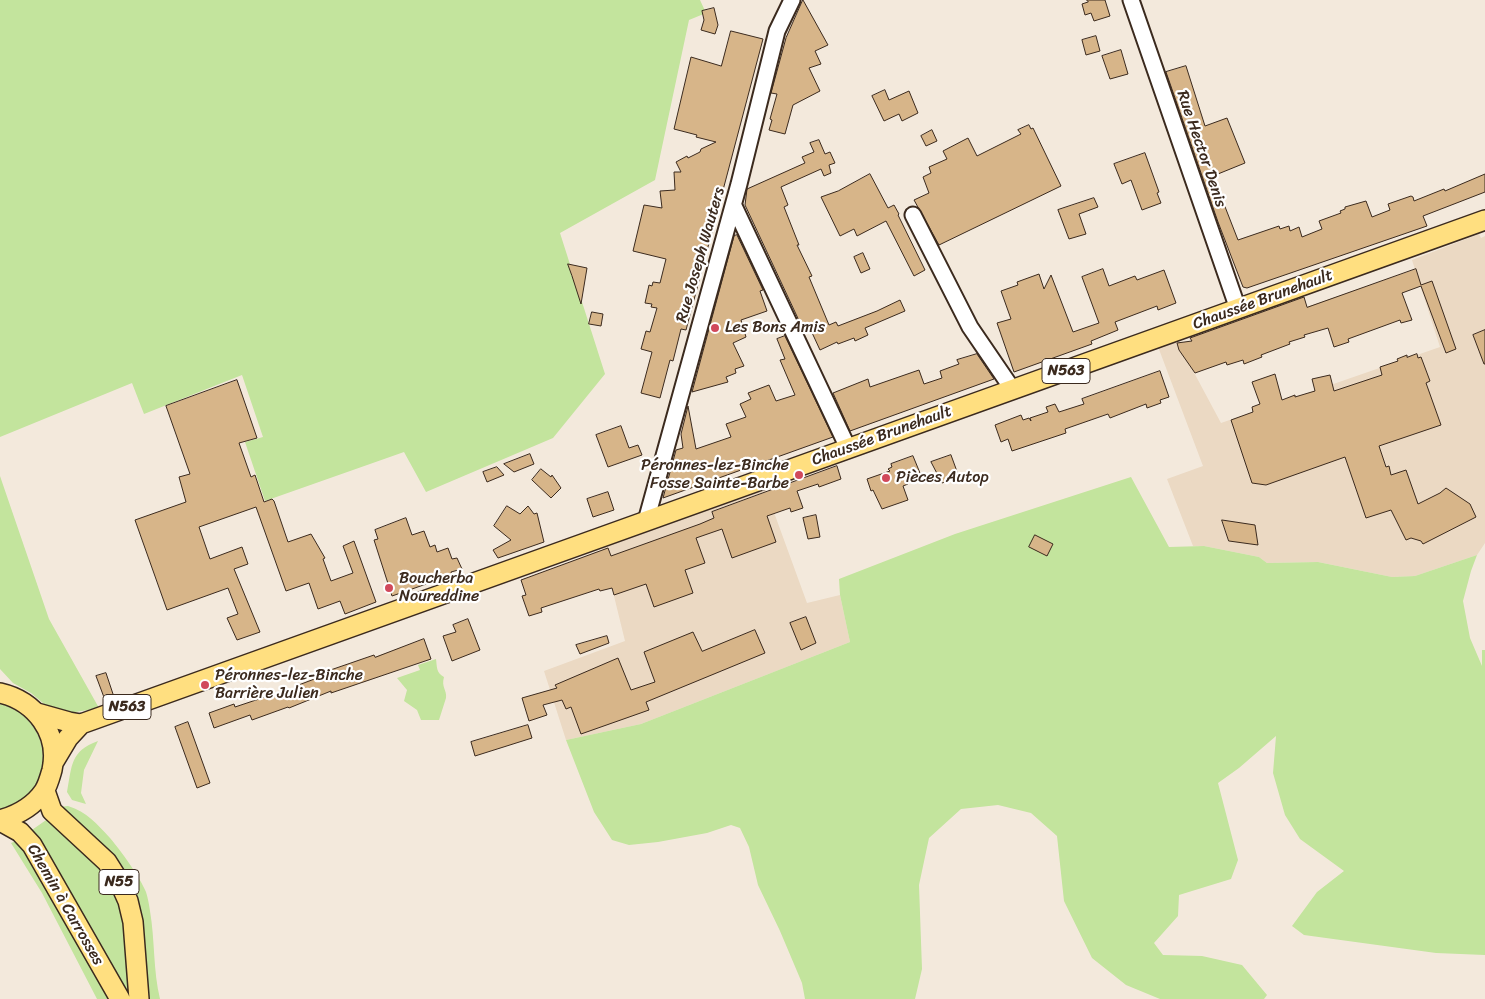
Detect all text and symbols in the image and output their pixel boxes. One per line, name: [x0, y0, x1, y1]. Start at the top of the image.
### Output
street label: Rue Hector Denis: [1172, 88, 1230, 210]
street label: Rue Joseph Wauters: [673, 185, 729, 325]
street label: Chaussée Brunehault: [1190, 266, 1336, 334]
place label: Les Bons Amis: [725, 318, 825, 338]
marker: Les Bons Amis: [709, 322, 721, 334]
road number: N563: [1042, 358, 1090, 384]
street label: Chaussée Brunehault: [809, 402, 955, 470]
place label: Péronnes-lez-Binche Fosse Sainte-Barbe: [641, 456, 789, 494]
place label: Pièces Autop: [896, 468, 989, 488]
marker: Péronnes-lez-Binche Fosse Sainte-Barbe: [793, 469, 805, 481]
marker: Pièces Autop: [880, 472, 892, 484]
place label: Boucherba Noureddine: [399, 569, 479, 607]
marker: Boucherba Noureddine: [383, 582, 395, 594]
place label: Péronnes-lez-Binche Barrière Julien: [215, 666, 363, 704]
marker: Péronnes-lez-Binche Barrière Julien: [199, 679, 211, 691]
road number: N563: [103, 694, 151, 720]
street label: Chemin à Carrosses: [23, 841, 107, 969]
road number: N55: [99, 870, 139, 894]

